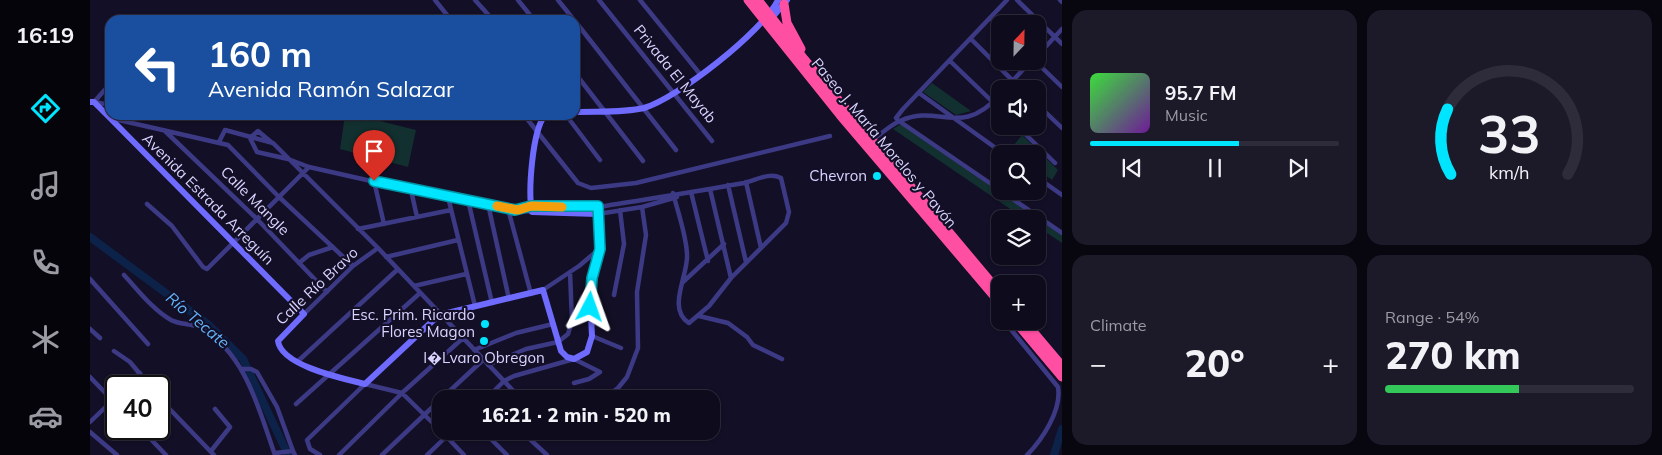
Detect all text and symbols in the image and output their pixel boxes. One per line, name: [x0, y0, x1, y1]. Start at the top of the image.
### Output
north arrow: [991, 15, 1046, 70]
map controls: [991, 15, 1046, 330]
text: 16:19: [16, 21, 74, 49]
street label: Privada El Mayab: [630, 21, 721, 127]
text: 160 m: [208, 32, 312, 76]
icon: left: [125, 35, 190, 100]
street label: Paseo J. María Morelos y Pavón: [808, 54, 961, 232]
text: Avenida Ramón Salazar: [208, 75, 454, 103]
button: sound: [991, 80, 1046, 135]
text: 95.7 FM: [1165, 81, 1237, 105]
icon: directions: [28, 91, 63, 126]
text: 33: [1478, 101, 1541, 166]
text: Music: [1165, 105, 1208, 125]
street label: Avenida Estrada Arreguín: [138, 129, 278, 269]
pin: [353, 130, 395, 181]
icon: arrive: [360, 137, 388, 165]
button: search: [991, 145, 1046, 200]
icon: previous: [1118, 154, 1146, 182]
icon: pause: [1201, 154, 1229, 182]
icon: next: [1284, 154, 1312, 182]
text: km/h: [1489, 161, 1530, 183]
street label: Calle Mangle: [217, 162, 294, 239]
place label: Chevron: [809, 166, 867, 185]
icon: music: [28, 168, 63, 203]
marker: Chevron: [871, 170, 883, 182]
button: layers: [991, 210, 1046, 265]
street label: Calle Río Bravo: [272, 243, 362, 329]
icon: phone: [28, 245, 63, 280]
button: +: [991, 275, 1046, 330]
position arrow: [563, 280, 615, 332]
water label: Río Tecate: [162, 288, 234, 353]
place label: Esc. Prim. Ricardo Flores Magon: [352, 305, 475, 341]
text: Range · 54%: [1385, 307, 1480, 327]
text: Climate: [1090, 315, 1146, 335]
marker: Esc. Prim. Ricardo Flores Magon: [479, 318, 491, 330]
icon: climate: [28, 322, 63, 357]
text: 270 km: [1385, 331, 1521, 379]
marker: I�Lvaro Obregon: [478, 335, 490, 347]
text: 20°: [1184, 339, 1245, 387]
text: −: [1090, 346, 1107, 381]
text: +: [1322, 346, 1339, 381]
place label: I�Lvaro Obregon: [423, 348, 545, 367]
speed limit sign: 40: [105, 375, 170, 440]
icon: car: [28, 399, 63, 434]
text: 16:21 · 2 min · 520 m: [481, 403, 671, 427]

